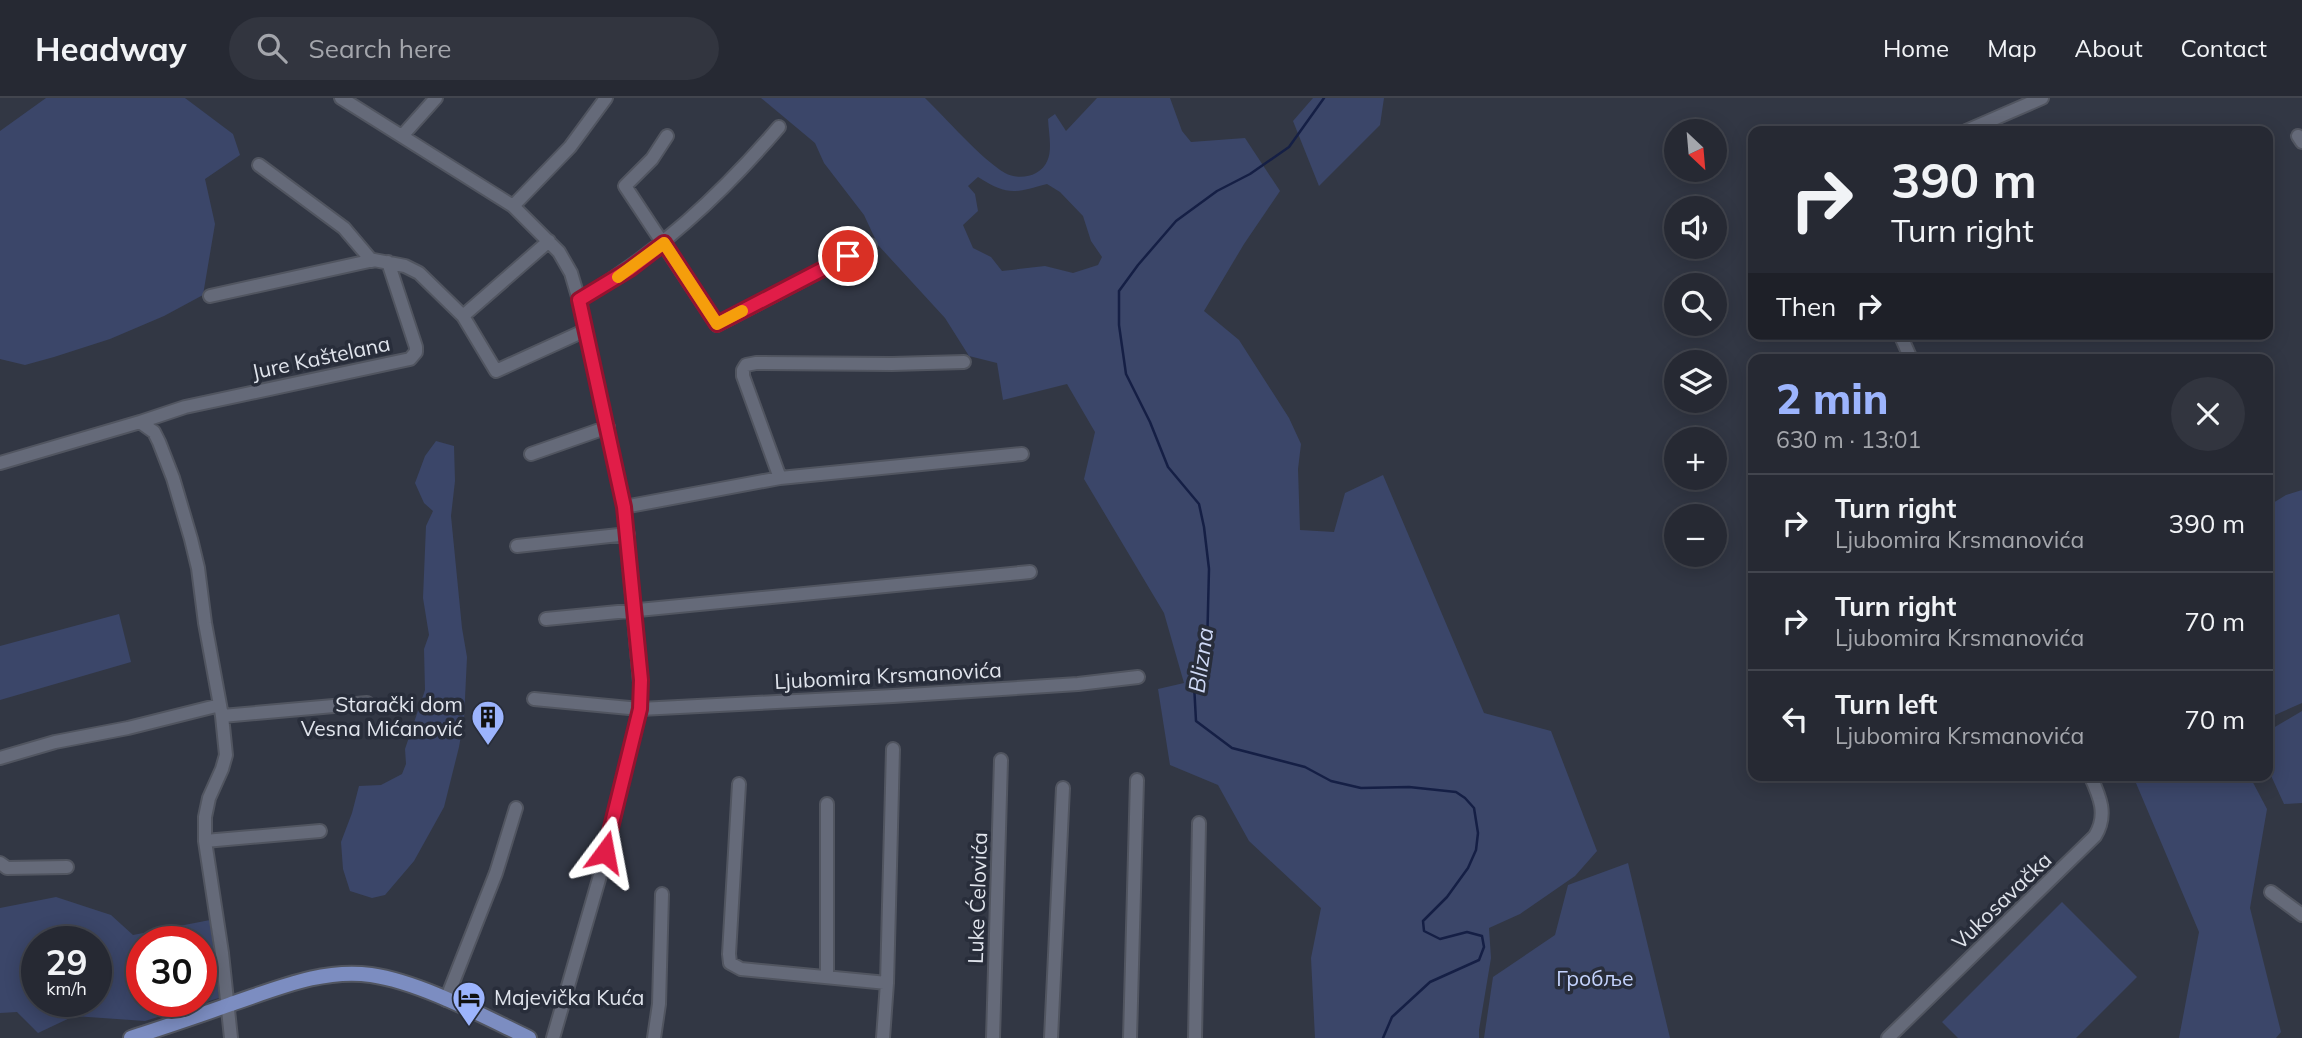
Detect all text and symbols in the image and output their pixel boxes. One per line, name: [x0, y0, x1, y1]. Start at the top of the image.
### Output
search box: [229, 17, 719, 80]
text: Headway: [35, 28, 187, 69]
icon: search: [253, 29, 291, 67]
text: Search here: [309, 32, 451, 65]
text: Home: [1883, 33, 1949, 63]
text: Map: [1987, 33, 2037, 63]
text: About: [2075, 33, 2143, 63]
text: Contact: [2181, 33, 2267, 63]
north arrow: [1664, 119, 1727, 182]
map controls: [1664, 119, 1727, 567]
text: 390 m: [1891, 149, 2037, 210]
icon: right: [1776, 154, 1867, 245]
button: sound: [1664, 196, 1727, 259]
text: Turn right: [1891, 210, 2034, 250]
pin: [818, 226, 878, 286]
icon: arrive: [829, 237, 867, 275]
button: search: [1664, 273, 1727, 336]
icon: right: [1850, 287, 1888, 325]
text: Then: [1776, 290, 1836, 323]
street label: Jure Kaštelana: [249, 330, 392, 384]
button: layers: [1664, 350, 1727, 413]
text: 2 min: [1776, 372, 1889, 425]
button: close: [2171, 377, 2245, 451]
text: 630 m · 13:01: [1776, 425, 1921, 454]
button: +: [1664, 427, 1727, 490]
text: Turn right: [1835, 492, 1956, 525]
button: −: [1664, 504, 1727, 567]
icon: right: [1776, 504, 1814, 542]
text: 390 m: [2169, 507, 2245, 540]
text: Ljubomira Krsmanovića: [1835, 525, 2084, 554]
text: Turn right: [1835, 590, 1956, 623]
icon: right: [1776, 602, 1814, 640]
text: 70 m: [2184, 605, 2245, 638]
text: Ljubomira Krsmanovića: [1835, 623, 2084, 652]
water label: Blizna: [1182, 625, 1219, 695]
street label: Ljubomira Krsmanovića: [774, 656, 1002, 694]
text: Turn left: [1835, 688, 1937, 721]
place label: Starački dom Vesna Mićanović: [301, 691, 463, 741]
building icon: Starački dom Vesna Mićanović: [469, 698, 507, 747]
icon: left: [1776, 700, 1814, 738]
text: 70 m: [2184, 703, 2245, 736]
text: Ljubomira Krsmanovića: [1835, 721, 2084, 750]
position arrow: [568, 815, 642, 889]
street label: Luke Ćelovića: [962, 832, 992, 964]
street label: Vukosavačka: [1946, 846, 2057, 954]
speed limit sign: 30: [126, 926, 217, 1017]
text: 29: [45, 940, 88, 984]
park label: Гробље: [1556, 965, 1634, 991]
text: km/h: [46, 977, 87, 1000]
hotel icon: Majevička Kuća: [450, 979, 488, 1028]
place label: Majevička Kuća: [494, 984, 644, 1010]

